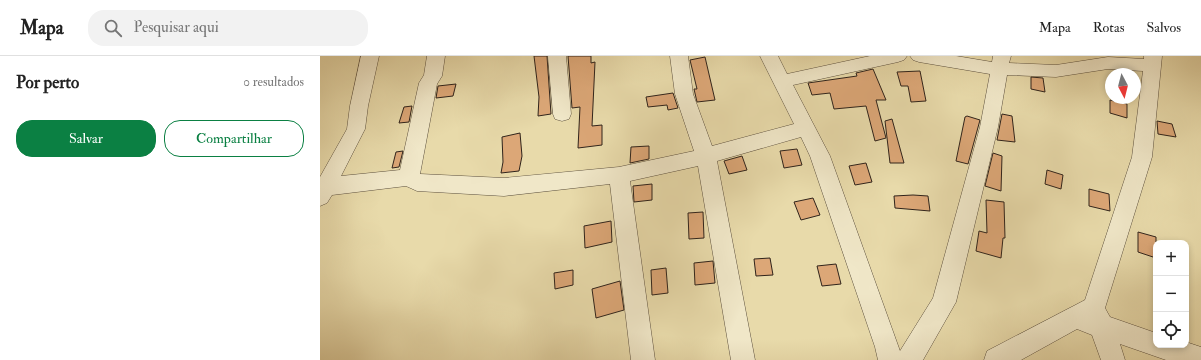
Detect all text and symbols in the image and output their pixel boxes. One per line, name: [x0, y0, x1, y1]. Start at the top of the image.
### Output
search box: [88, 10, 368, 46]
text: Mapa: [20, 16, 64, 40]
icon: search: [102, 17, 124, 39]
text: Pesquisar aqui: [134, 18, 219, 37]
text: Mapa: [1039, 19, 1071, 36]
text: Rotas: [1093, 19, 1124, 36]
text: Salvos: [1146, 19, 1181, 36]
north arrow: [1105, 68, 1141, 104]
text: Por perto: [16, 72, 79, 93]
text: 0 resultados: [243, 74, 304, 90]
button: Salvar: [16, 120, 156, 157]
button: Compartilhar: [164, 120, 304, 157]
map controls: [1153, 240, 1189, 348]
button: +: [1153, 240, 1189, 276]
button: −: [1153, 276, 1189, 312]
button: locate: [1153, 312, 1189, 348]

